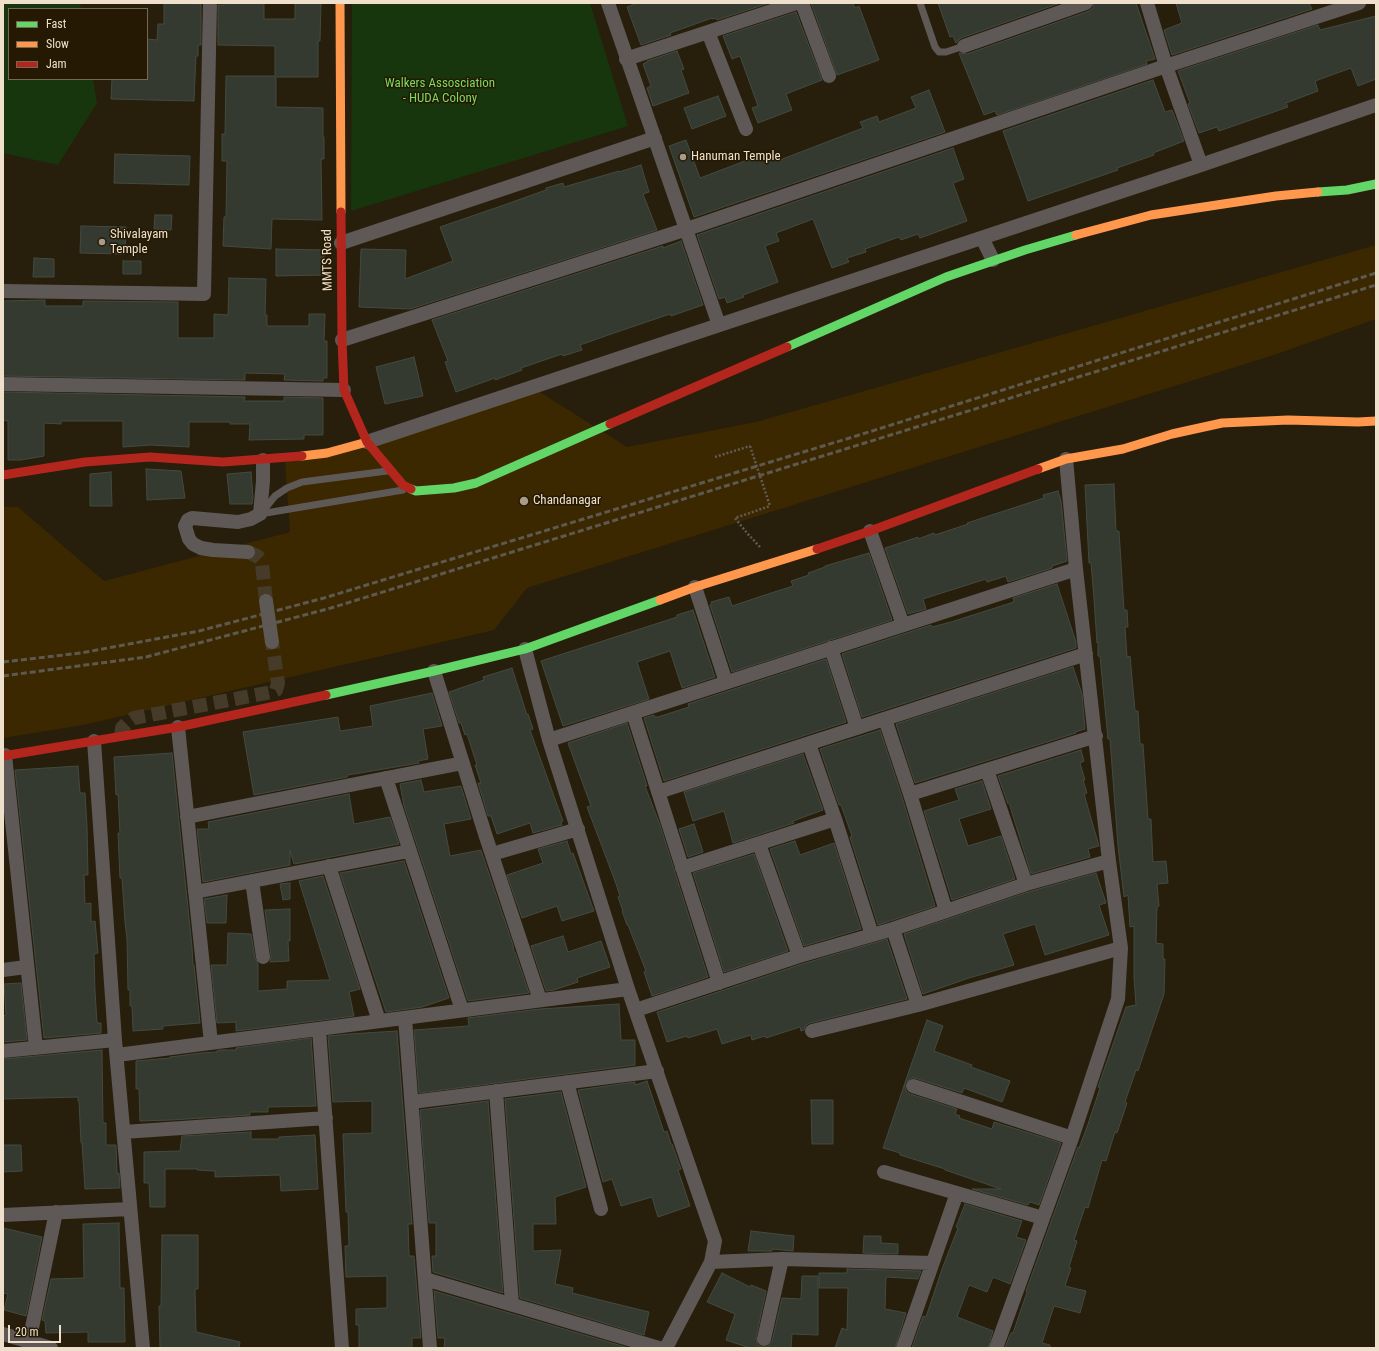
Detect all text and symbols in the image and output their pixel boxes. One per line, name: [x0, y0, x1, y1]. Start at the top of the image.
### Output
legend: [8, 8, 148, 80]
text: Fast: [46, 17, 66, 31]
text: Slow: [46, 37, 69, 51]
text: Jam: [46, 57, 67, 71]
park label: Walkers Assosciation - HUDA Colony: [385, 76, 495, 107]
place label: Hanuman Temple: [691, 149, 781, 165]
marker: Hanuman Temple: [678, 152, 688, 162]
place label: Shivalayam Temple: [110, 227, 168, 258]
street label: MMTS Road: [320, 229, 336, 291]
marker: Shivalayam Temple: [97, 237, 107, 247]
place label: Chandanagar: [533, 493, 601, 509]
marker: Chandanagar: [518, 495, 530, 507]
scale bar: [10, 1317, 63, 1343]
text: 20 m: [15, 1325, 39, 1339]

